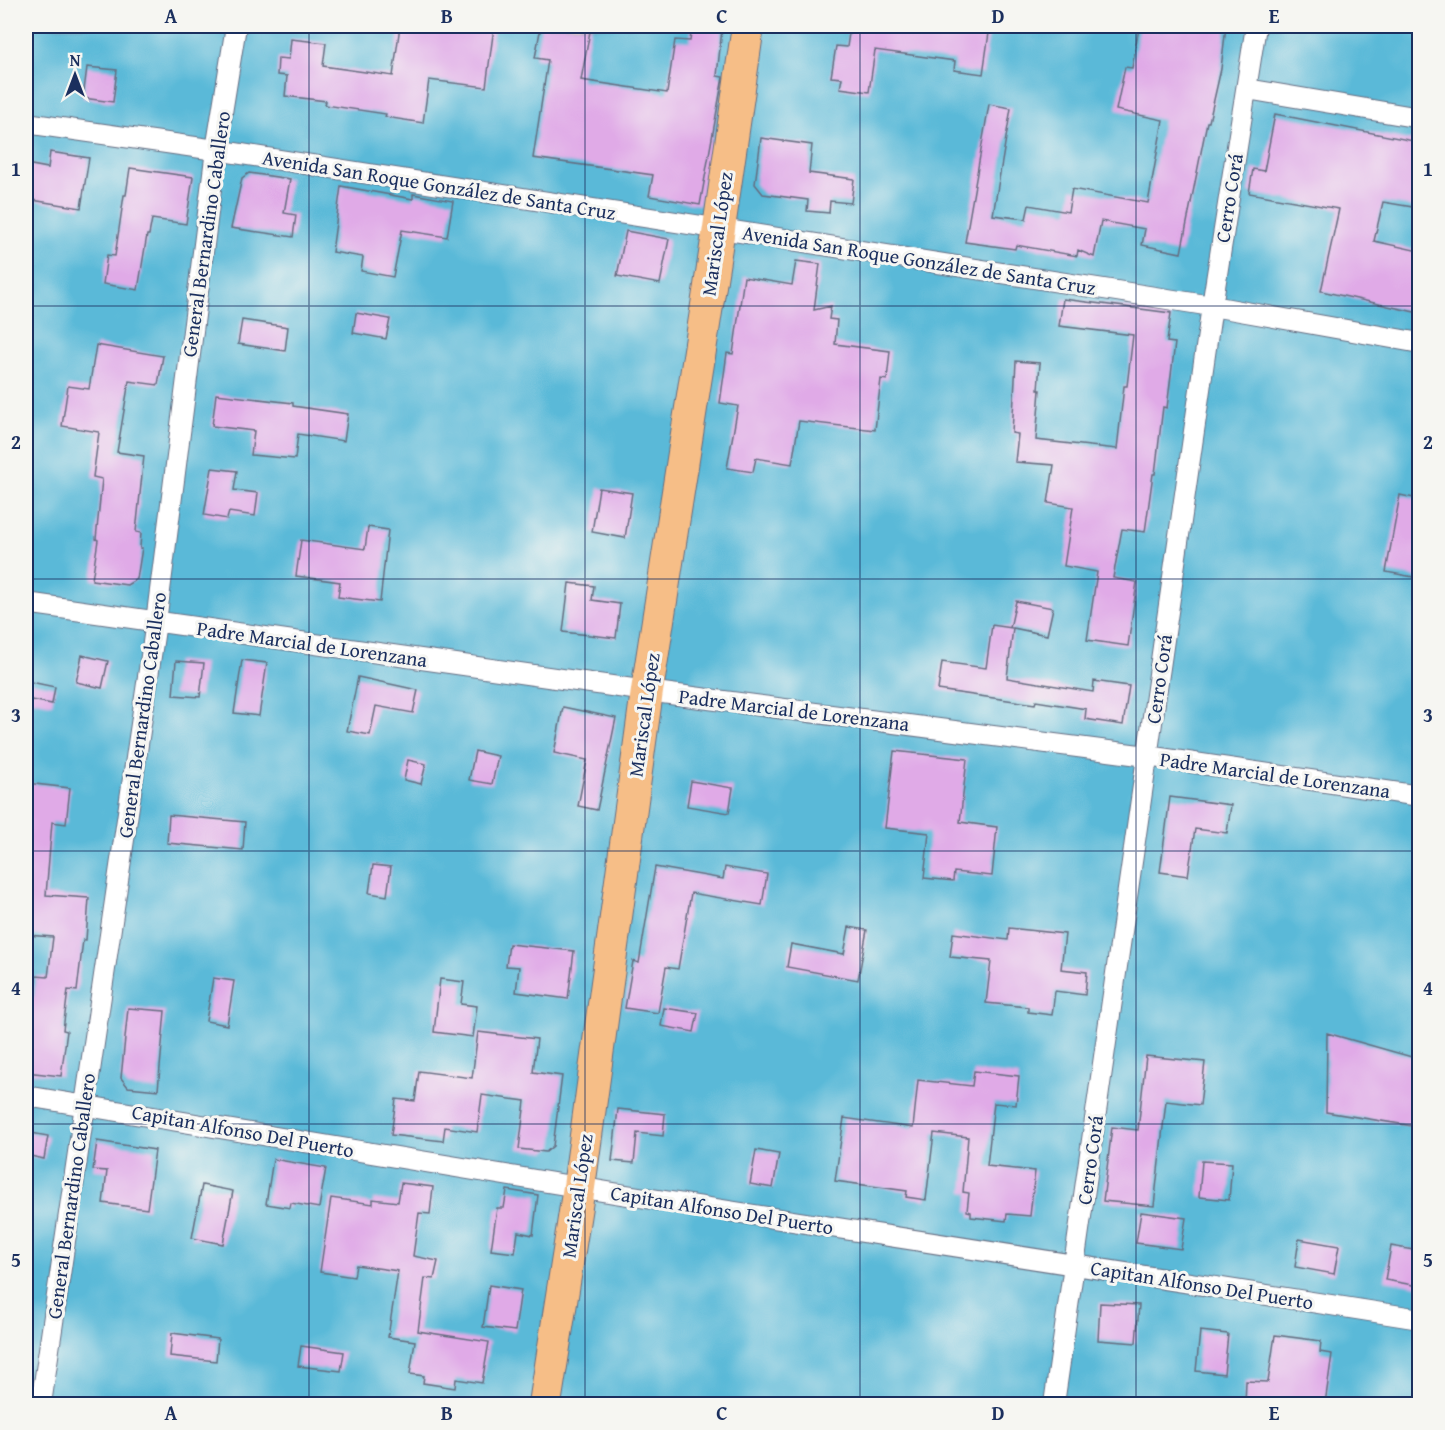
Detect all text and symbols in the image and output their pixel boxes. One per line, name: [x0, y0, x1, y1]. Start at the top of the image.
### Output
text: A: [165, 1, 178, 30]
text: B: [441, 1, 453, 30]
text: C: [716, 1, 728, 30]
text: D: [991, 1, 1005, 30]
text: E: [1269, 1, 1280, 30]
north arrow: [45, 45, 105, 105]
text: N: [70, 48, 81, 72]
street label: General Bernardino Caballero: [174, 109, 237, 359]
street label: Avenida San Roque González de Santa Cruz: [260, 142, 618, 227]
street label: Cerro Corá: [1207, 151, 1250, 245]
text: 1: [11, 154, 21, 183]
text: 1: [1423, 154, 1433, 183]
street label: Mariscal López: [693, 170, 740, 298]
street label: Avenida San Roque González de Santa Cruz: [740, 217, 1098, 302]
text: 2: [11, 427, 21, 456]
text: 2: [1423, 427, 1433, 456]
street label: General Bernardino Caballero: [110, 590, 173, 840]
street label: Padre Marcial de Lorenzana: [195, 613, 430, 674]
street label: Cerro Corá: [1138, 632, 1179, 725]
street label: Mariscal López: [620, 651, 667, 779]
street label: Padre Marcial de Lorenzana: [677, 681, 912, 738]
text: 3: [11, 700, 21, 729]
text: 3: [1423, 700, 1433, 729]
street label: Padre Marcial de Lorenzana: [1158, 744, 1393, 805]
text: 4: [11, 973, 21, 1002]
text: 4: [1423, 973, 1433, 1002]
street label: General Bernardino Caballero: [39, 1071, 102, 1321]
street label: Capitan Alfonso Del Puerto: [130, 1097, 356, 1164]
street label: Cerro Corá: [1069, 1113, 1110, 1206]
street label: Mariscal López: [553, 1132, 600, 1260]
street label: Capitan Alfonso Del Puerto: [609, 1178, 835, 1241]
text: 5: [11, 1245, 21, 1274]
text: 5: [1423, 1245, 1433, 1274]
street label: Capitan Alfonso Del Puerto: [1089, 1253, 1315, 1316]
text: A: [165, 1398, 178, 1427]
text: B: [441, 1398, 453, 1427]
text: C: [716, 1398, 728, 1427]
text: D: [991, 1398, 1005, 1427]
text: E: [1269, 1398, 1280, 1427]

